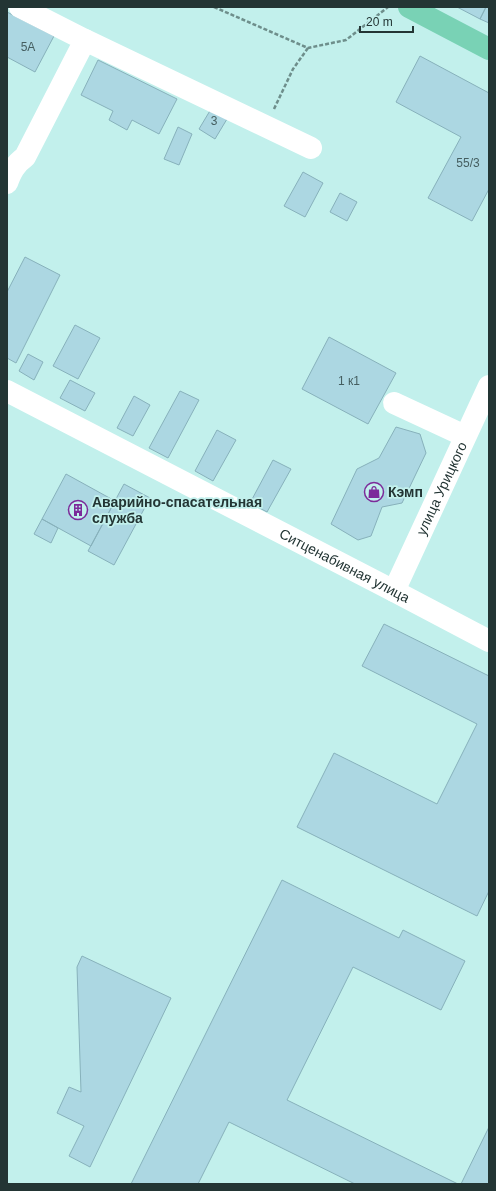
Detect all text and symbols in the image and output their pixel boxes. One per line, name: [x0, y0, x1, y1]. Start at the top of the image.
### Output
scale bar: [360, 8, 413, 34]
text: 20 m: [366, 15, 393, 29]
house number: 5А: [21, 40, 35, 54]
house number: 3: [211, 114, 218, 128]
house number: 55/3: [456, 156, 480, 170]
house number: 1 к1: [338, 374, 360, 388]
street label: улица Урицкого: [413, 439, 470, 538]
shop icon: Кэмп: [363, 481, 385, 503]
place label: Кэмп: [388, 484, 423, 500]
place label: Аварийно-спасательная служба: [92, 494, 262, 526]
building icon: Аварийно-спасательная служба: [67, 499, 89, 521]
street label: Ситценабивная улица: [277, 525, 413, 606]

